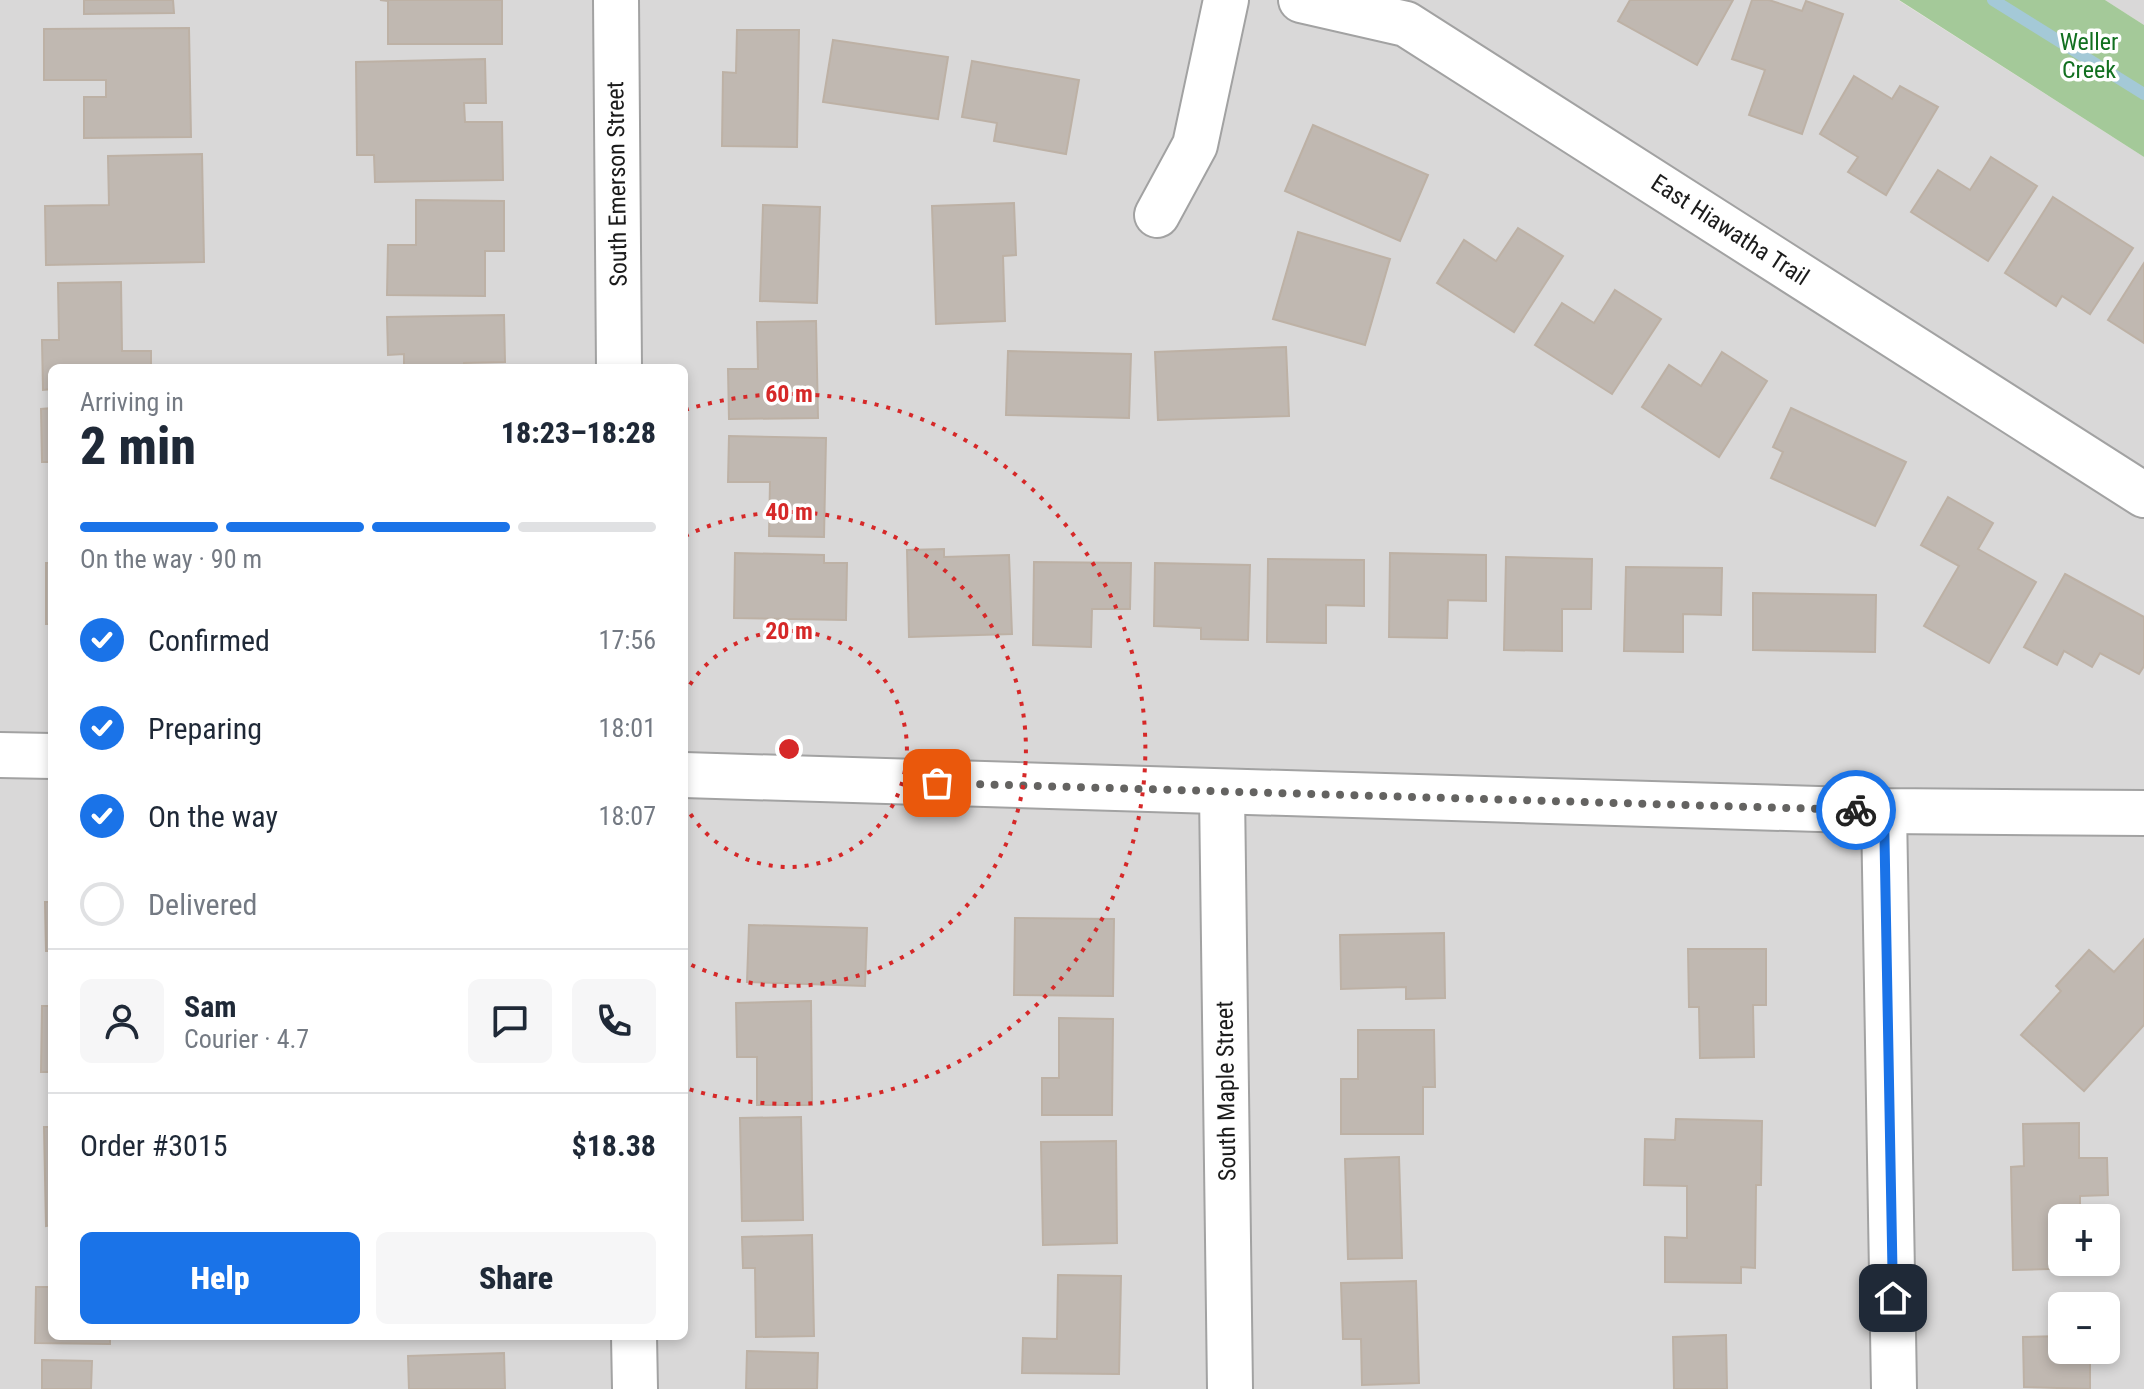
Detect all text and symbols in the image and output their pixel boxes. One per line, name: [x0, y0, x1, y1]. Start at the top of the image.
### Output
park label: Weller Creek: [2060, 28, 2118, 84]
street label: South Emerson Street: [601, 81, 633, 287]
street label: East Hiawatha Trail: [1646, 169, 1814, 291]
text: 60 m: [765, 380, 813, 408]
text: Arriving in: [80, 387, 184, 417]
text: 18:23–18:28: [501, 415, 656, 450]
text: 2 min: [80, 416, 196, 477]
text: 40 m: [765, 498, 813, 526]
text: On the way · 90 m: [80, 544, 262, 574]
text: 20 m: [765, 617, 813, 645]
icon: check: [80, 618, 124, 662]
text: Confirmed: [148, 623, 270, 658]
text: 17:56: [599, 625, 656, 655]
icon: check: [80, 706, 124, 750]
text: Preparing: [148, 711, 262, 746]
text: 18:01: [599, 713, 656, 743]
centre of rings: [775, 735, 803, 763]
pin: [903, 749, 971, 817]
icon: bag: [915, 761, 959, 805]
courier: [1816, 770, 1896, 850]
icon: bike: [1834, 788, 1878, 832]
icon: check: [80, 794, 124, 838]
text: On the way: [148, 799, 278, 834]
text: 18:07: [599, 801, 656, 831]
text: Delivered: [148, 887, 257, 922]
button: person: [80, 979, 164, 1063]
button: chat: [468, 979, 552, 1063]
button: phone: [572, 979, 656, 1063]
text: Sam: [184, 989, 237, 1024]
street label: South Maple Street: [1210, 1001, 1242, 1181]
text: Courier · 4.7: [184, 1024, 309, 1054]
text: Order #3015: [80, 1128, 228, 1163]
text: $18.38: [571, 1128, 656, 1163]
map controls: [2048, 1204, 2120, 1364]
button: +: [2048, 1204, 2120, 1276]
button: Help: [80, 1232, 360, 1324]
button: Share: [376, 1232, 656, 1324]
pin: [1859, 1264, 1927, 1332]
icon: home: [1871, 1276, 1915, 1320]
button: −: [2048, 1292, 2120, 1364]

